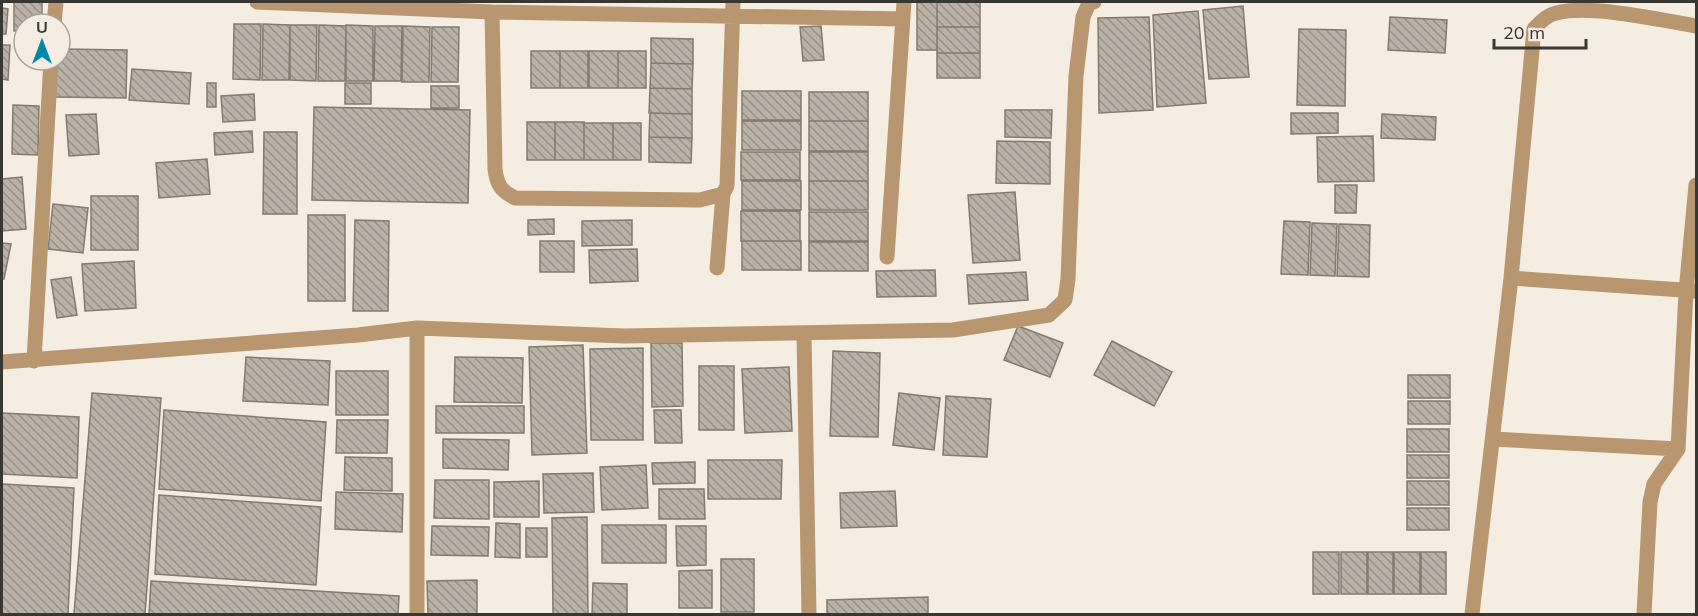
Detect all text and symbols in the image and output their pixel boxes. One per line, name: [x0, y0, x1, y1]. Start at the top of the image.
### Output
north arrow: [12, 12, 72, 72]
scale bar: [1494, 12, 1586, 50]
text: U: [36, 17, 48, 37]
text: 20 m: [1503, 21, 1545, 44]

